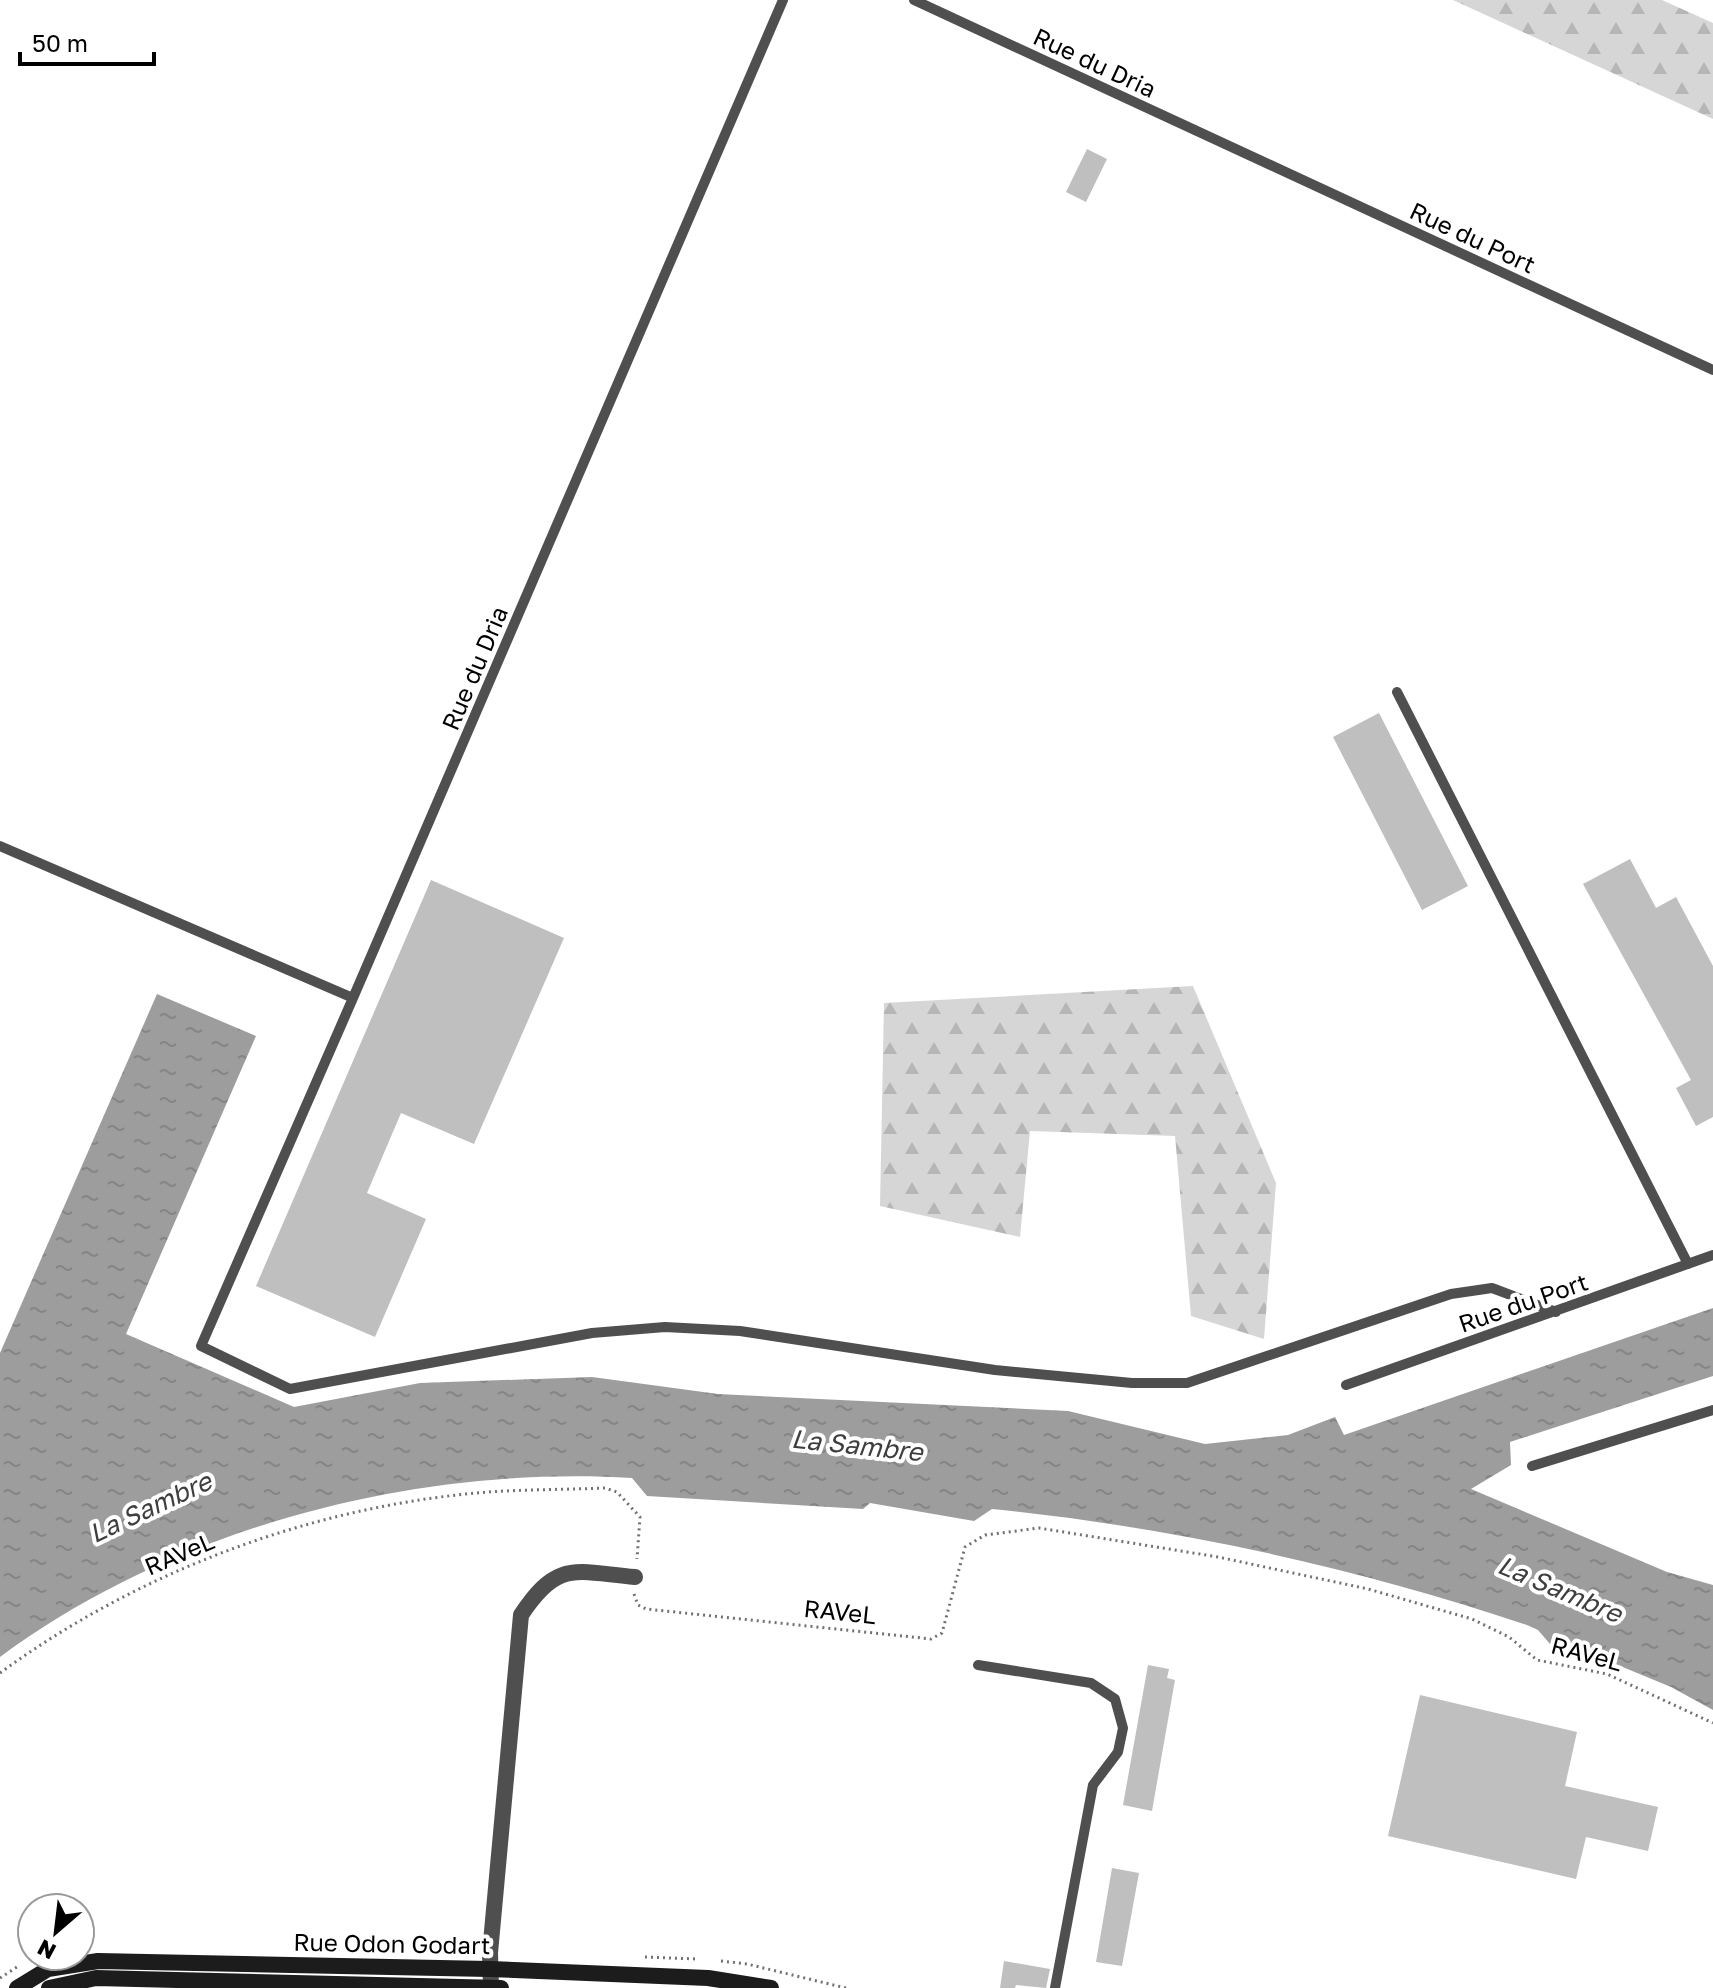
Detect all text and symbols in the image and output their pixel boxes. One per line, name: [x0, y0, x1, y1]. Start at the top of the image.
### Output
scale bar: [20, 16, 154, 66]
street label: Rue du Dria: [1029, 21, 1161, 103]
text: 50 m: [32, 28, 88, 57]
street label: Rue du Port: [1406, 195, 1540, 279]
street label: Rue du Dria: [435, 602, 513, 734]
street label: Rue du Port: [1455, 1266, 1591, 1338]
water label: La Sambre: [790, 1423, 926, 1467]
water label: La Sambre: [84, 1464, 218, 1549]
street label: RAVeL: [140, 1525, 218, 1581]
water label: La Sambre: [1493, 1549, 1628, 1630]
street label: RAVeL: [802, 1593, 878, 1629]
street label: RAVeL: [1548, 1630, 1626, 1676]
north arrow: [16, 1892, 96, 1972]
street label: Rue Odon Godart: [293, 1927, 491, 1959]
text: N: [33, 1934, 60, 1966]

